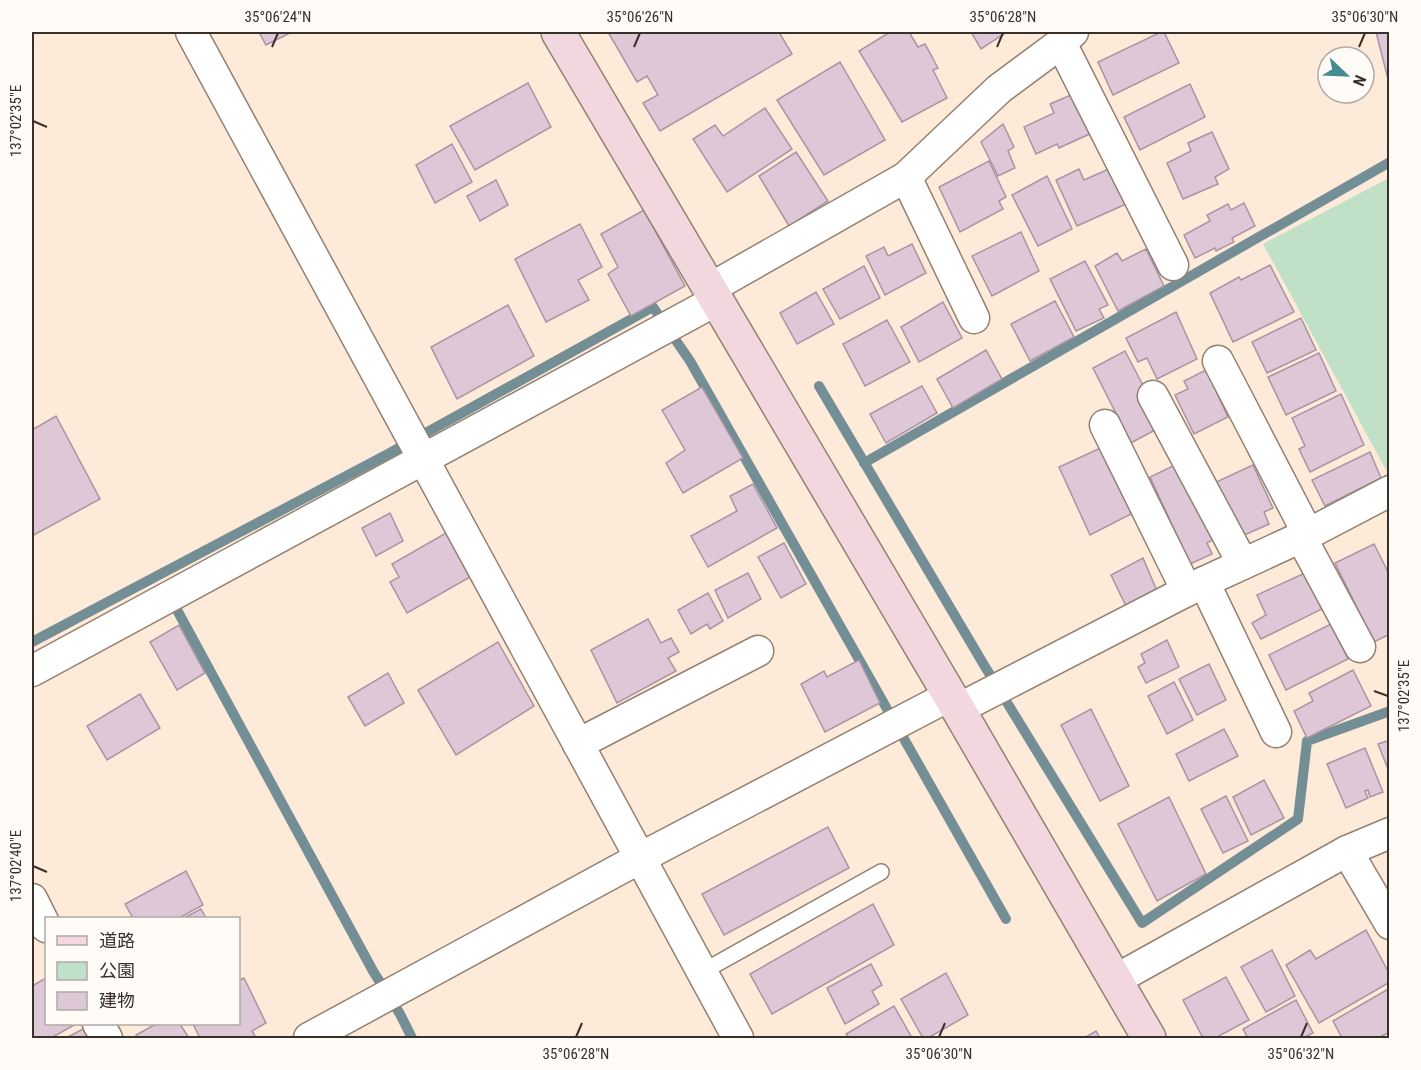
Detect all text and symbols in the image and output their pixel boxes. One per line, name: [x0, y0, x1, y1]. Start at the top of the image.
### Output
text: 35°06'24"N: [245, 8, 311, 26]
text: 35°06'26"N: [607, 8, 673, 26]
text: 35°06'28"N: [970, 8, 1036, 26]
text: 35°06'30"N: [1332, 8, 1398, 26]
north arrow: [1316, 45, 1376, 105]
text: N: [1349, 72, 1370, 89]
text: 137°02'35"E: [7, 85, 25, 157]
text: 137°02'35"E: [1395, 660, 1413, 732]
text: 137°02'40"E: [7, 830, 25, 902]
legend: [45, 917, 240, 1025]
text: 道路: [99, 930, 135, 951]
text: 公園: [99, 960, 135, 981]
text: 建物: [99, 990, 135, 1011]
text: 35°06'28"N: [543, 1045, 609, 1063]
text: 35°06'30"N: [906, 1045, 972, 1063]
text: 35°06'32"N: [1268, 1045, 1334, 1063]

